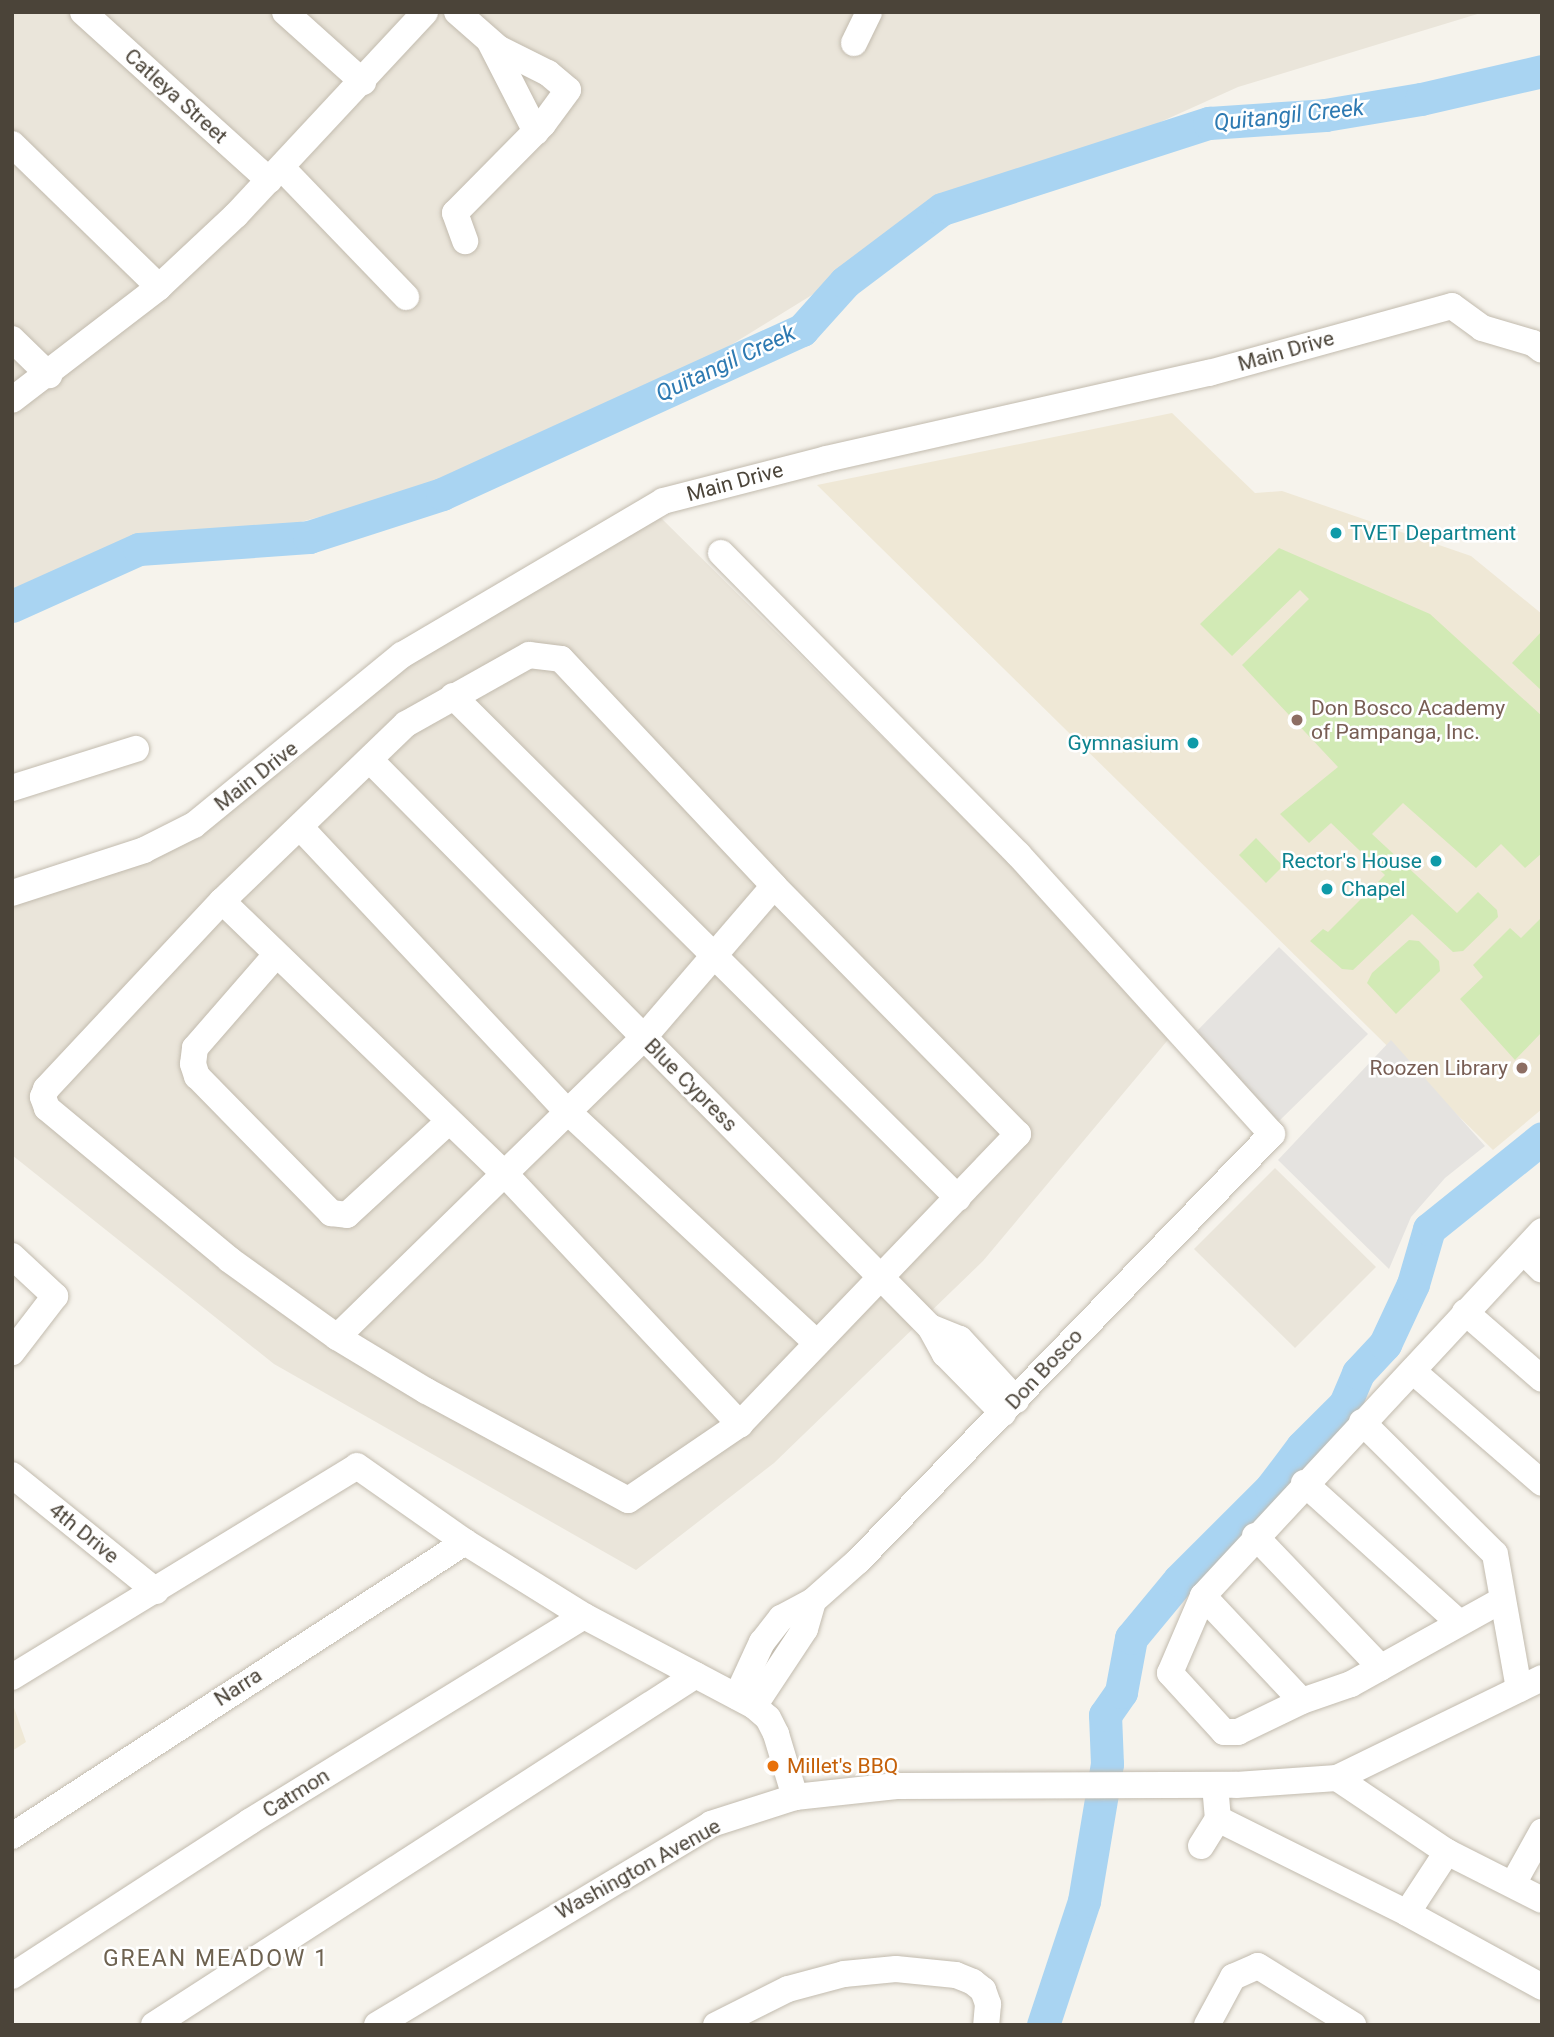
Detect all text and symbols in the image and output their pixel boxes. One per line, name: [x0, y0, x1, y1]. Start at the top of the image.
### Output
street label: Catleya Street: [119, 43, 233, 149]
water label: Quitangil Creek: [1213, 94, 1365, 138]
water label: Quitangil Creek: [652, 320, 800, 408]
street label: Main Drive: [1235, 325, 1337, 377]
street label: Main Drive: [684, 457, 786, 507]
place label: TVET Department: [1350, 520, 1517, 546]
marker: TVET Department: [1328, 525, 1344, 541]
place label: Don Bosco Academy of Pampanga, Inc.: [1311, 695, 1505, 745]
marker: Don Bosco Academy of Pampanga, Inc.: [1289, 712, 1305, 728]
place label: Gymnasium: [1067, 730, 1179, 756]
marker: Gymnasium: [1185, 735, 1201, 751]
street label: Main Drive: [209, 736, 303, 816]
place label: Rector's House: [1282, 848, 1422, 874]
marker: Rector's House: [1428, 853, 1444, 869]
place label: Chapel: [1341, 876, 1406, 902]
marker: Chapel: [1319, 881, 1335, 897]
street label: Blue Cypress: [639, 1033, 743, 1137]
place label: Roozen Library: [1370, 1055, 1508, 1081]
marker: Roozen Library: [1514, 1060, 1530, 1076]
street label: Don Bosco: [1000, 1323, 1088, 1415]
street label: 4th Drive: [44, 1497, 124, 1569]
street label: Narra: [209, 1662, 267, 1712]
place label: Millet's BBQ: [787, 1753, 898, 1779]
marker: Millet's BBQ: [765, 1758, 781, 1774]
street label: Catmon: [258, 1763, 334, 1823]
street label: Washington Avenue: [551, 1813, 725, 1925]
district label: GREAN MEADOW 1: [105, 1945, 327, 1973]

